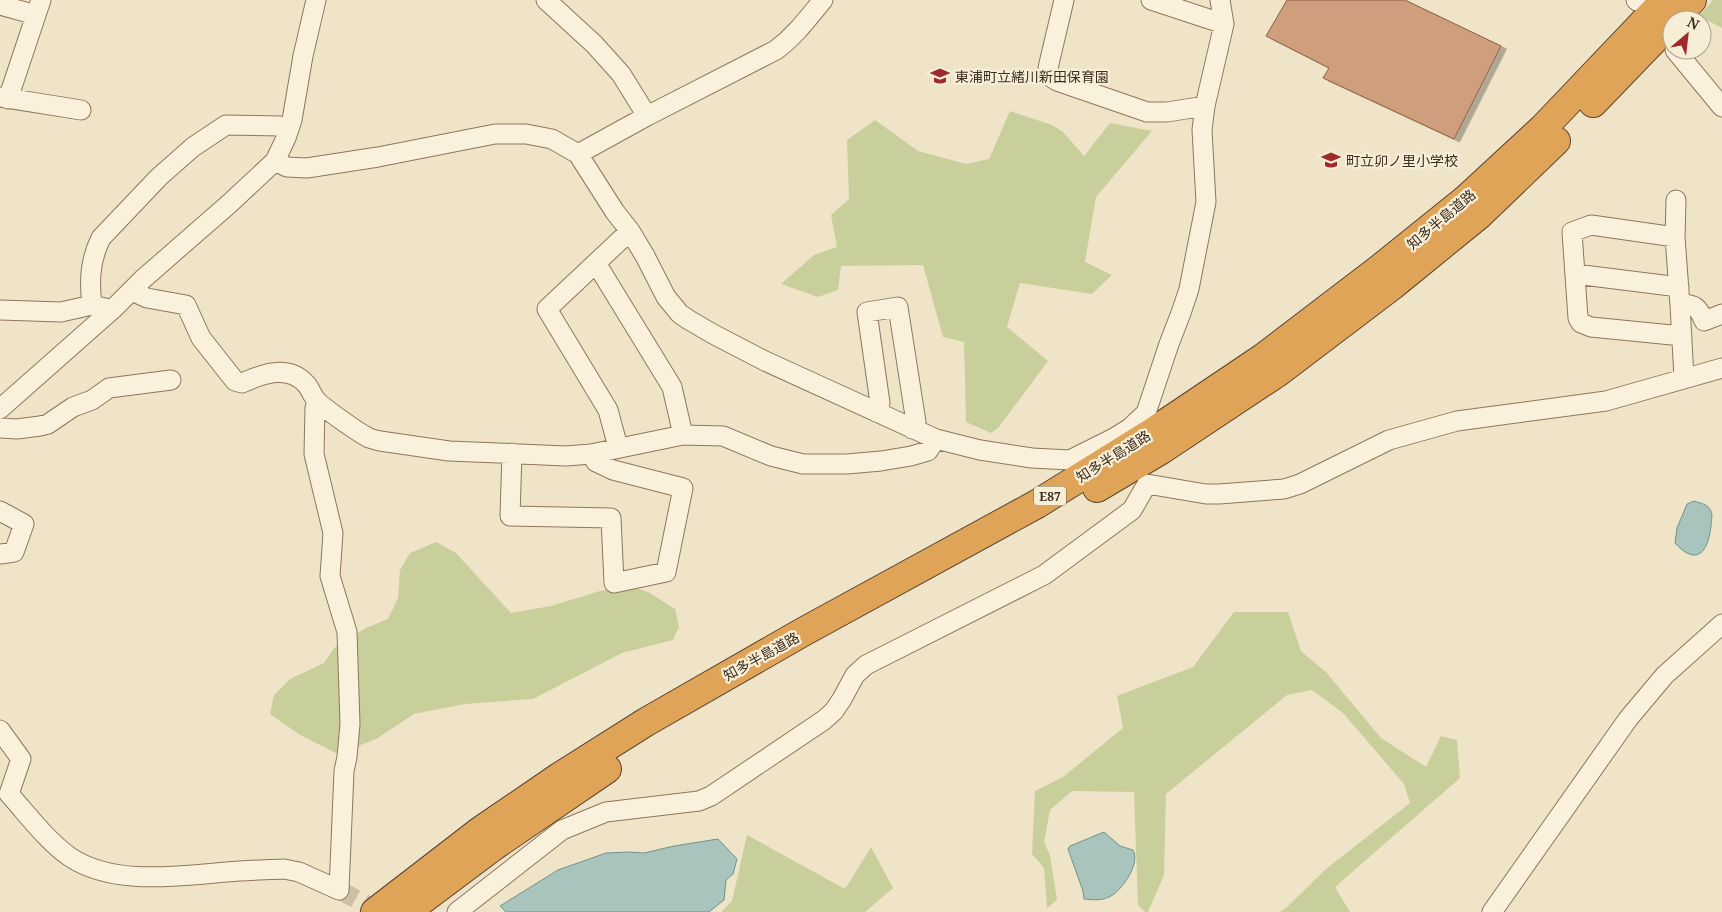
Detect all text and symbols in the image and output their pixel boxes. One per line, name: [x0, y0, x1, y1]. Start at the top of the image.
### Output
north arrow: [1662, 10, 1712, 60]
text: N: [1684, 12, 1703, 34]
school or university icon: 東浦町立緒川新田保育園: [929, 65, 951, 87]
place label: 東浦町立緒川新田保育園: [955, 67, 1109, 86]
school or university icon: 町立卯ノ里小学校: [1320, 149, 1342, 171]
place label: 町立卯ノ里小学校: [1346, 151, 1458, 170]
street label: 知多半島道路: [1403, 185, 1479, 253]
street label: 知多半島道路: [1072, 426, 1154, 486]
road number: E87: [1034, 486, 1066, 506]
street label: 知多半島道路: [720, 627, 802, 685]

